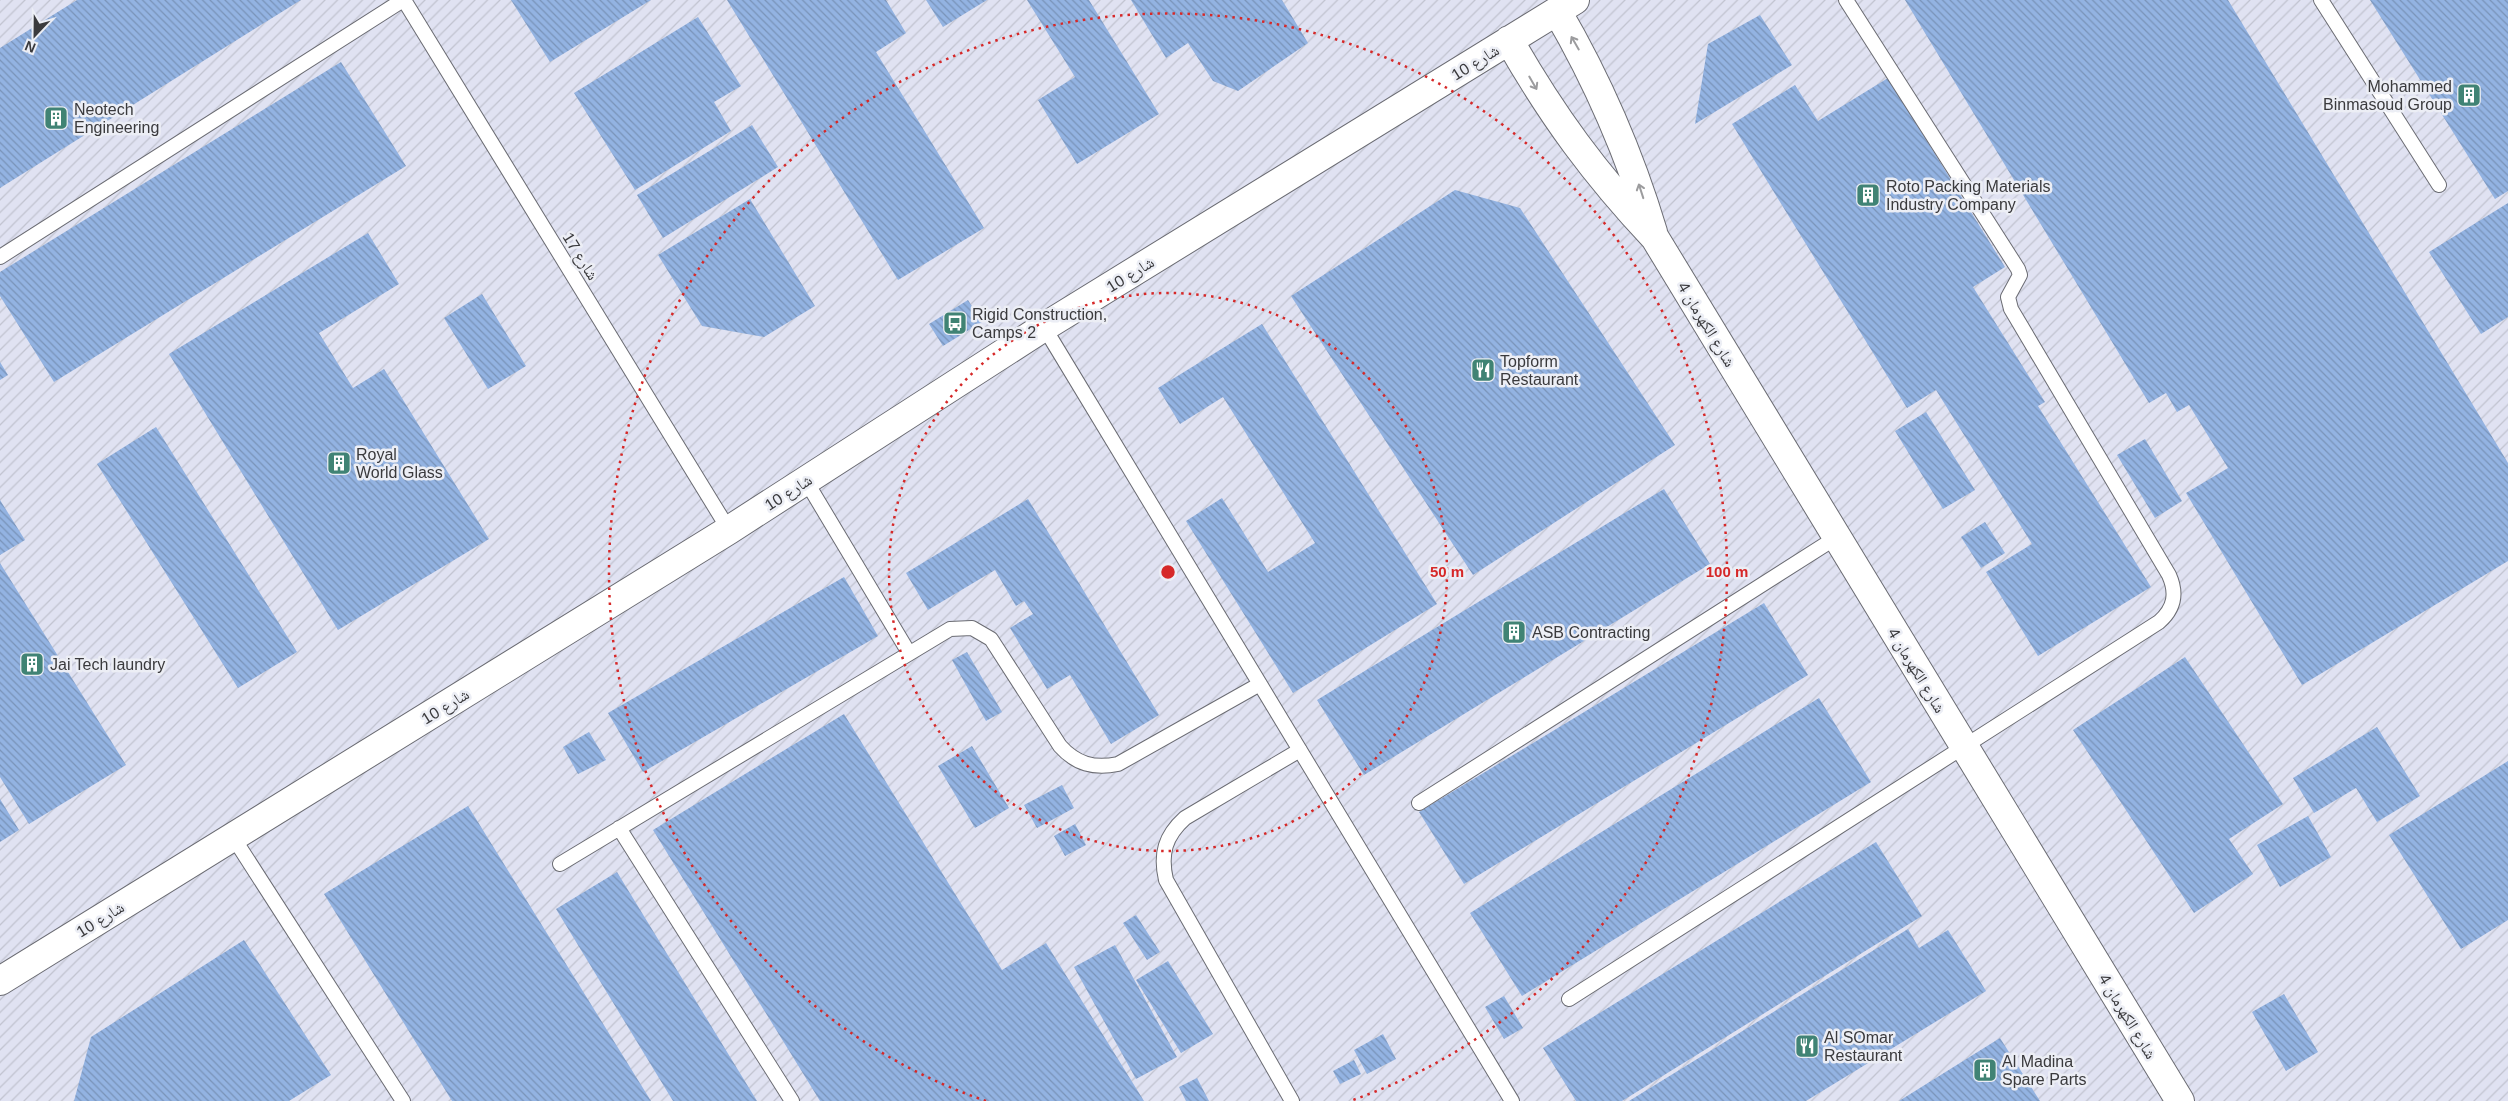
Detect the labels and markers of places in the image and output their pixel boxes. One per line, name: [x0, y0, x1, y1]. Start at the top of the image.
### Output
place label: Mohammed Binmasoud Group: [2323, 78, 2452, 113]
building icon: Mohammed Binmasoud Group: [2456, 82, 2482, 108]
place label: Neotech Engineering: [74, 101, 159, 136]
building icon: Neotech Engineering: [43, 105, 69, 131]
place label: Roto Packing Materials Industry Company: [1886, 178, 2051, 213]
building icon: Roto Packing Materials Industry Company: [1855, 182, 1881, 208]
place label: Rigid Construction, Camps 2: [972, 306, 1107, 341]
bus stop icon: Rigid Construction, Camps 2: [942, 310, 968, 336]
place label: Topform Restaurant: [1500, 353, 1579, 388]
restaurant icon: Topform Restaurant: [1470, 357, 1496, 383]
place label: Royal World Glass: [356, 446, 443, 481]
building icon: Royal World Glass: [326, 450, 352, 476]
centre of rings: [1159, 563, 1177, 581]
building icon: ASB Contracting: [1501, 619, 1527, 645]
place label: ASB Contracting: [1532, 624, 1650, 641]
building icon: Jai Tech laundry: [19, 651, 45, 677]
place label: Jai Tech laundry: [50, 656, 165, 673]
place label: Al SOmar Restaurant: [1824, 1029, 1903, 1064]
restaurant icon: Al SOmar Restaurant: [1794, 1033, 1820, 1059]
place label: Al Madina Spare Parts: [2002, 1053, 2086, 1088]
building icon: Al Madina Spare Parts: [1972, 1057, 1998, 1083]

